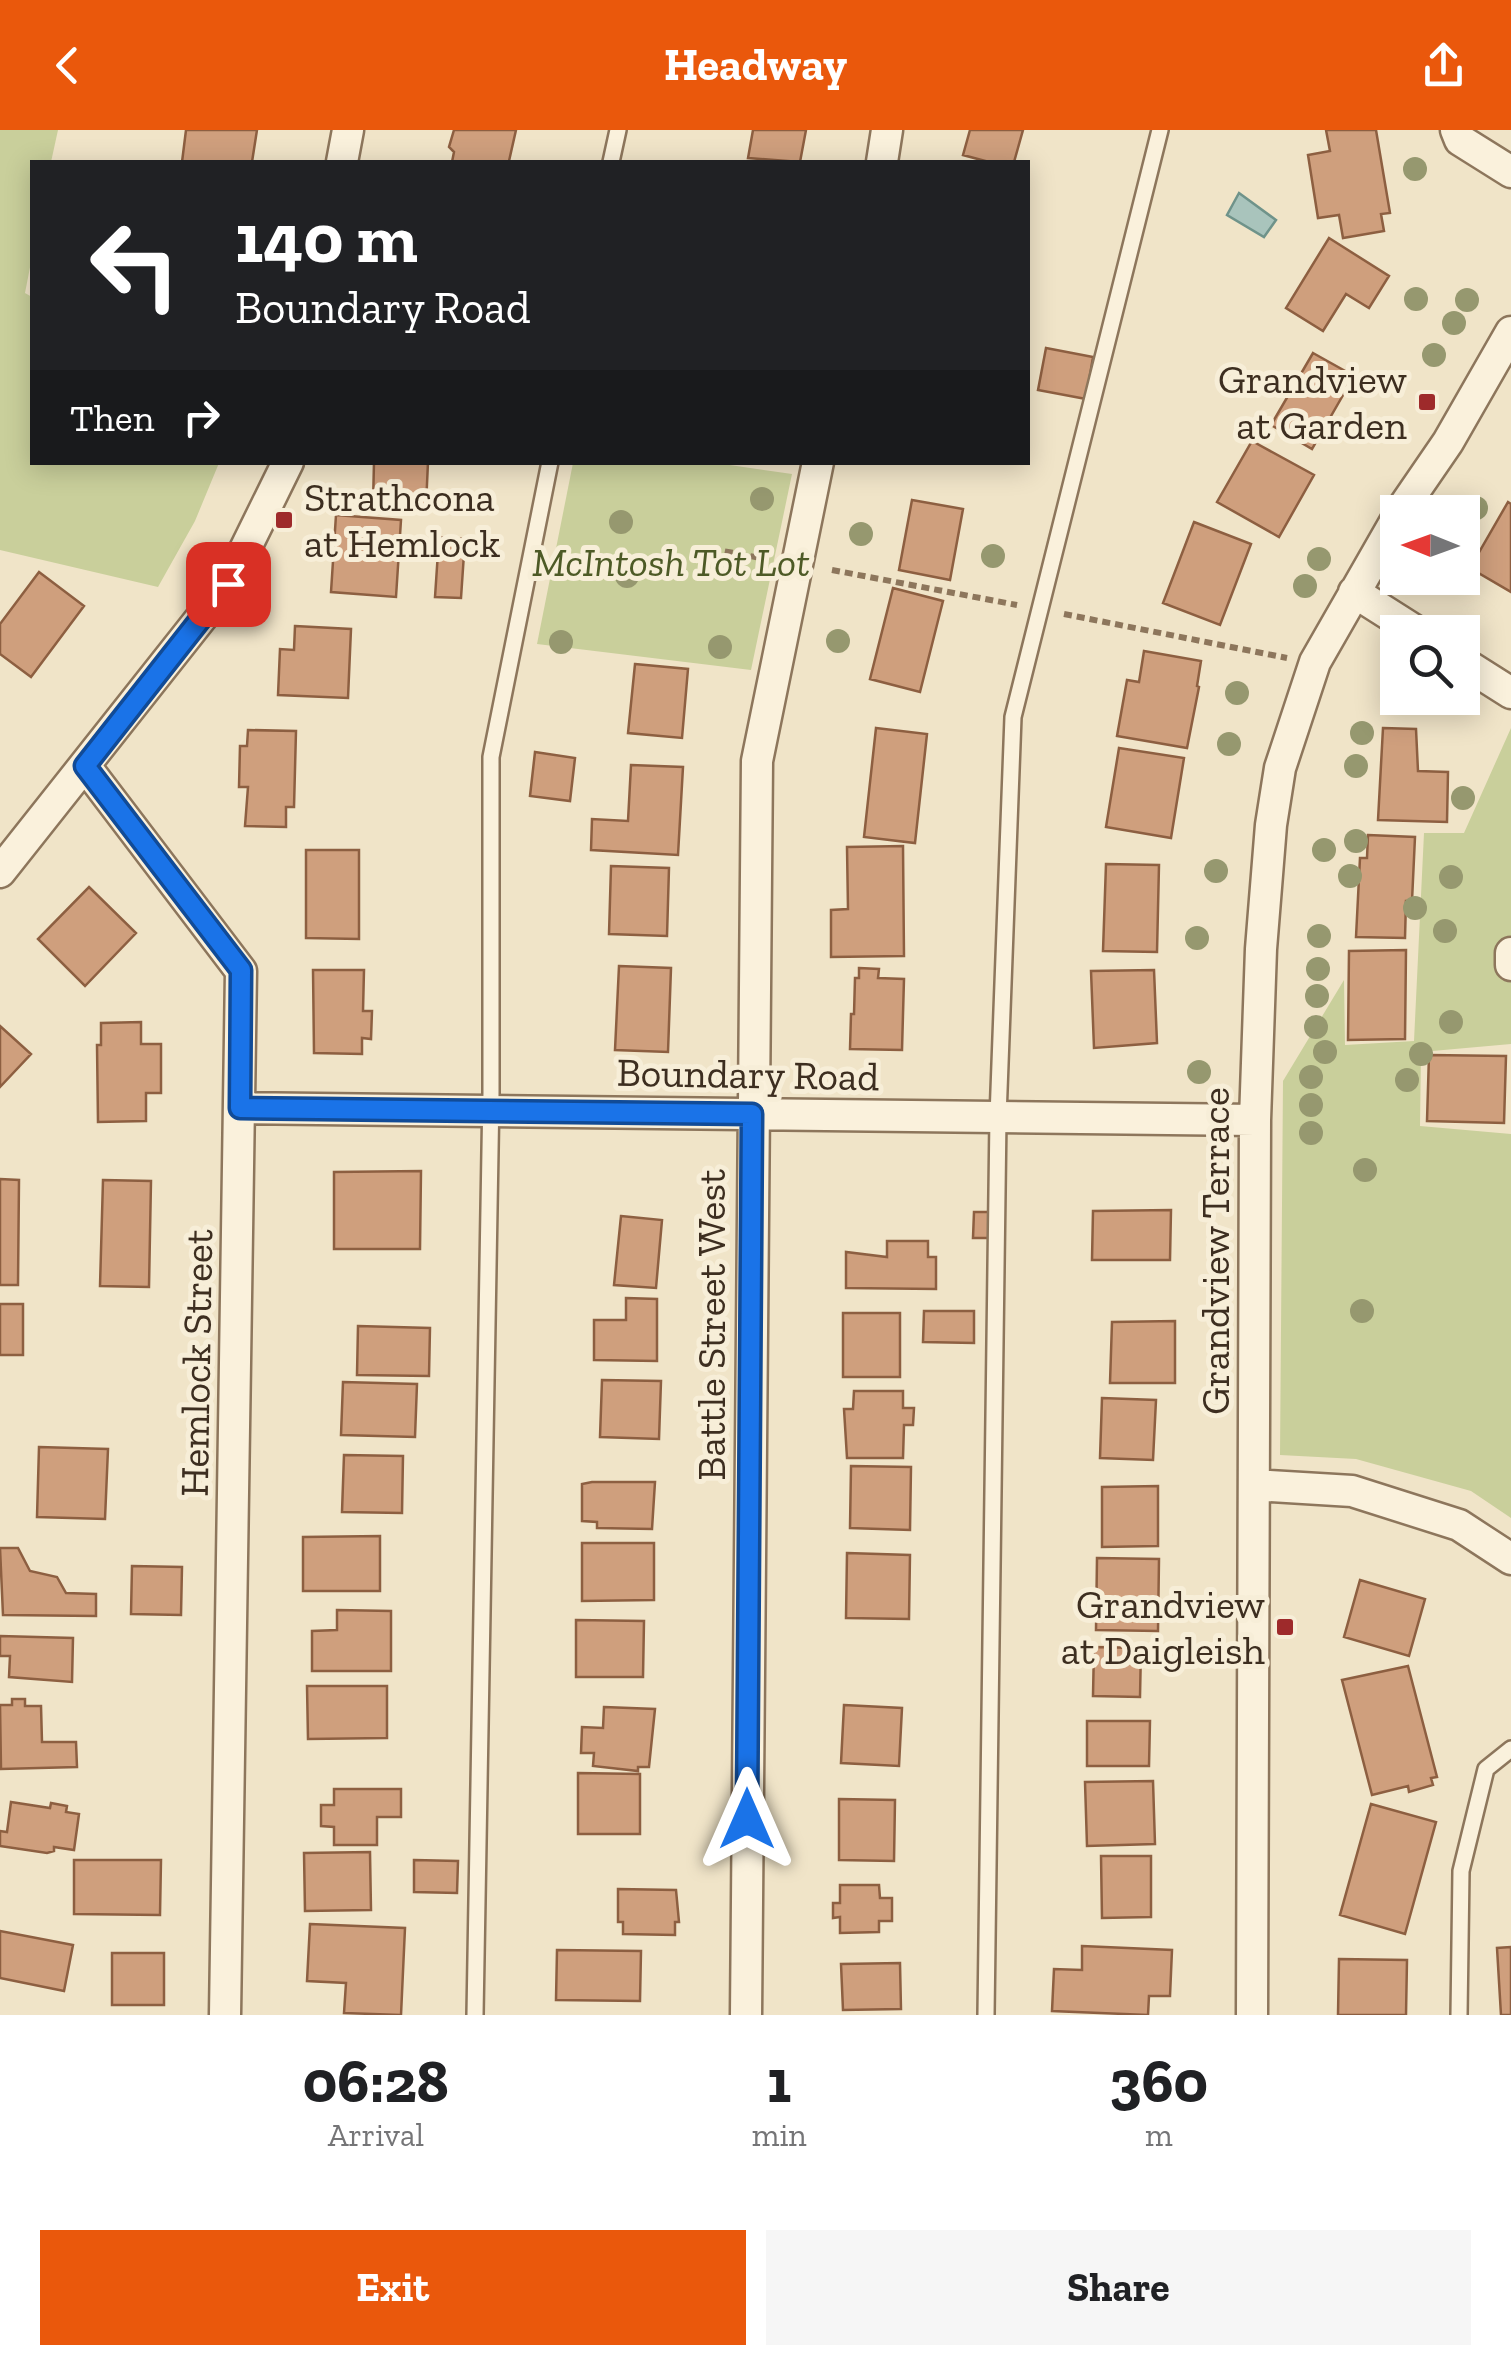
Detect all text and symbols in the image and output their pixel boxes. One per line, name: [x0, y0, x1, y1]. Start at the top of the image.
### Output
icon: back: [40, 38, 95, 93]
text: Headway: [664, 38, 847, 92]
icon: share: [1416, 38, 1471, 93]
text: 140 m: [235, 196, 418, 280]
icon: left: [70, 200, 200, 330]
text: Boundary Road: [235, 281, 531, 335]
place label: Grandview at Garden: [1218, 355, 1407, 449]
icon: right: [174, 390, 229, 445]
marker: Grandview at Garden: [1416, 391, 1438, 413]
text: Then: [70, 395, 154, 441]
place label: Strathcona at Hemlock: [304, 473, 500, 567]
north arrow: [1380, 495, 1480, 595]
map controls: [1380, 495, 1480, 715]
marker: Strathcona at Hemlock: [273, 509, 295, 531]
park label: McIntosh Tot Lot: [532, 538, 810, 586]
pin: [186, 542, 271, 627]
icon: arrive: [201, 557, 256, 612]
button: search: [1380, 615, 1480, 715]
street label: Boundary Road: [616, 1048, 880, 1100]
street label: Grandview Terrace: [1191, 1087, 1239, 1415]
street label: Battle Street West: [687, 1169, 735, 1481]
street label: Hemlock Street: [170, 1229, 222, 1497]
place label: Grandview at Daigleish: [1061, 1580, 1266, 1674]
marker: Grandview at Daigleish: [1274, 1616, 1296, 1638]
position arrow: [695, 1767, 799, 1871]
text: 06:28: [303, 2045, 449, 2117]
text: 1: [767, 2045, 791, 2117]
text: 360: [1109, 2045, 1208, 2117]
text: Arrival: [328, 2116, 424, 2154]
text: min: [752, 2116, 807, 2154]
text: m: [1145, 2116, 1173, 2154]
button: Exit: [40, 2230, 746, 2345]
button: Share: [766, 2230, 1471, 2345]

